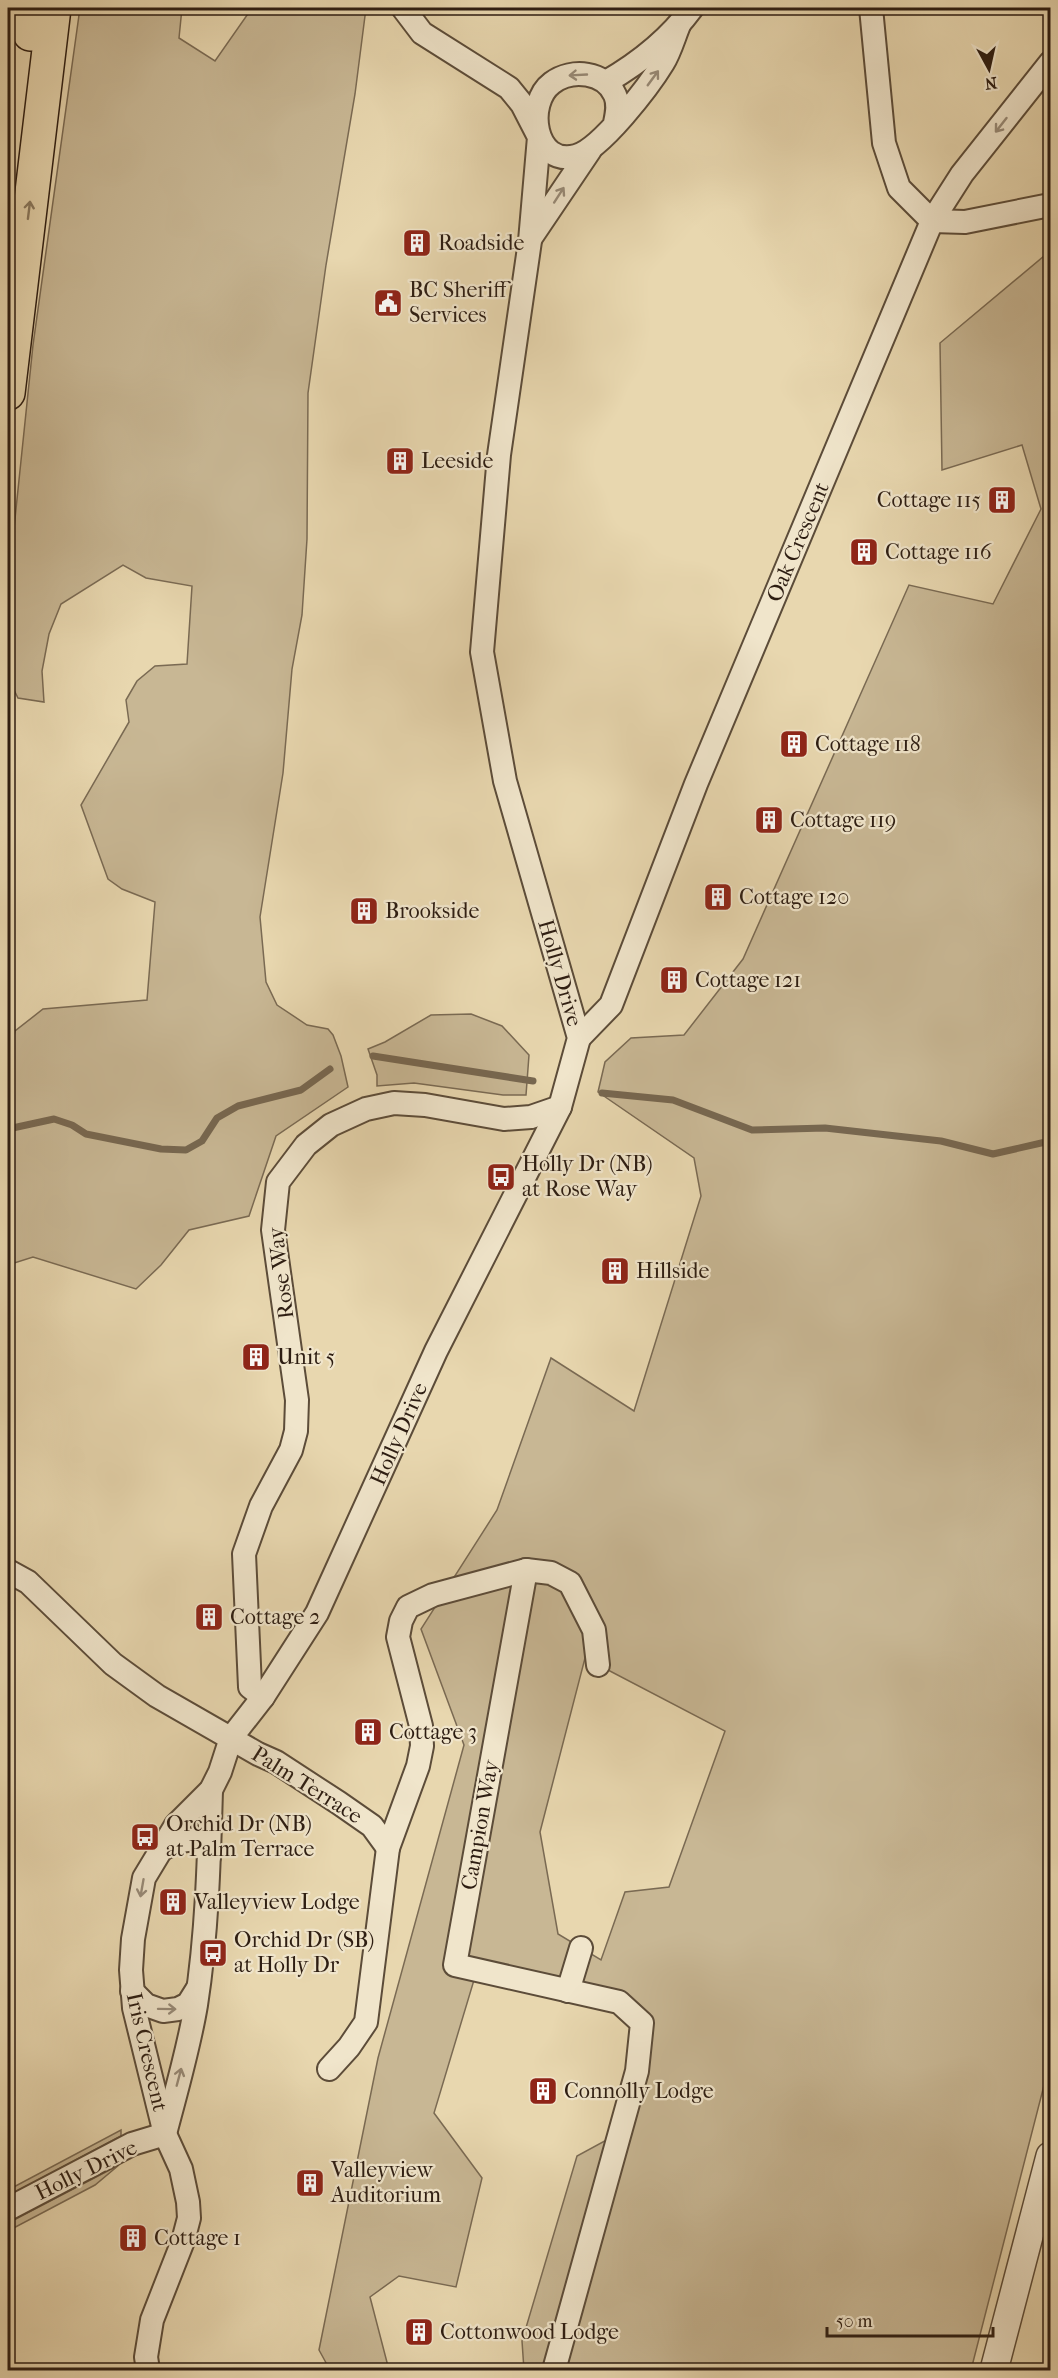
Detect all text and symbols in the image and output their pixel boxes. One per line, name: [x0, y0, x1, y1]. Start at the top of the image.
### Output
north arrow: [959, 39, 1019, 99]
one-way arrow: [569, 70, 589, 81]
one-way arrow: [647, 70, 659, 86]
text: N: [983, 73, 998, 94]
one-way arrow: [995, 117, 1008, 133]
one-way arrow: [552, 186, 565, 203]
one-way arrow: [24, 201, 35, 221]
building icon: Roadside: [401, 227, 433, 259]
place label: Roadside: [438, 230, 524, 256]
place label: BC Sheriff Services: [409, 277, 511, 328]
public building icon: BC Sheriff Services: [372, 287, 404, 319]
building icon: Leeside: [384, 445, 416, 477]
place label: Leeside: [421, 448, 494, 474]
street label: Oak Crescent: [761, 478, 835, 606]
building icon: Cottage 115: [986, 484, 1018, 516]
place label: Cottage 115: [877, 487, 981, 513]
building icon: Cottage 116: [848, 536, 880, 568]
place label: Cottage 116: [885, 539, 992, 565]
building icon: Cottage 118: [778, 728, 810, 760]
place label: Cottage 118: [815, 731, 921, 757]
building icon: Cottage 119: [753, 804, 785, 836]
place label: Cottage 119: [790, 807, 896, 833]
building icon: Cottage 120: [702, 881, 734, 913]
place label: Cottage 120: [739, 884, 849, 910]
building icon: Brookside: [348, 895, 380, 927]
place label: Brookside: [385, 898, 479, 924]
street label: Holly Drive: [532, 917, 588, 1030]
building icon: Cottage 121: [658, 964, 690, 996]
place label: Cottage 121: [695, 967, 801, 993]
place label: Holly Dr (NB) at Rose Way: [522, 1151, 653, 1202]
bus stop icon: Holly Dr (NB) at Rose Way: [485, 1161, 517, 1193]
street label: Rose Way: [262, 1224, 300, 1320]
building icon: Hillside: [599, 1255, 631, 1287]
place label: Hillside: [636, 1258, 710, 1284]
building icon: Unit 5: [240, 1341, 272, 1373]
place label: Unit 5: [277, 1344, 335, 1370]
street label: Holly Drive: [365, 1378, 433, 1490]
building icon: Cottage 2: [193, 1601, 225, 1633]
place label: Cottage 2: [230, 1604, 320, 1630]
building icon: Cottage 3: [352, 1716, 384, 1748]
place label: Cottage 3: [389, 1719, 477, 1745]
street label: Palm Terrace: [247, 1741, 367, 1829]
street label: Campion Way: [456, 1757, 504, 1892]
place label: Orchid Dr (NB) at Palm Terrace: [166, 1811, 315, 1862]
bus stop icon: Orchid Dr (NB) at Palm Terrace: [129, 1821, 161, 1853]
one-way arrow: [136, 1877, 147, 1897]
building icon: Valleyview Lodge: [157, 1886, 189, 1918]
place label: Valleyview Lodge: [193, 1889, 360, 1915]
place label: Orchid Dr (SB) at Holly Dr: [234, 1927, 375, 1978]
bus stop icon: Orchid Dr (SB) at Holly Dr: [197, 1937, 229, 1969]
street label: Iris Crescent: [121, 1990, 173, 2114]
one-way arrow: [157, 2003, 176, 2015]
one-way arrow: [174, 2068, 186, 2087]
building icon: Connolly Lodge: [527, 2075, 559, 2107]
place label: Connolly Lodge: [564, 2078, 714, 2104]
street label: Holly Drive: [31, 2134, 141, 2206]
place label: Valleyview Auditorium: [330, 2157, 442, 2208]
building icon: Valleyview Auditorium: [294, 2167, 326, 2199]
building icon: Cottage 1: [117, 2222, 149, 2254]
place label: Cottage 1: [154, 2225, 241, 2251]
scale bar: [827, 2300, 994, 2338]
text: 50 m: [836, 2311, 873, 2332]
building icon: Cottonwood Lodge: [403, 2316, 435, 2348]
place label: Cottonwood Lodge: [440, 2319, 619, 2345]

